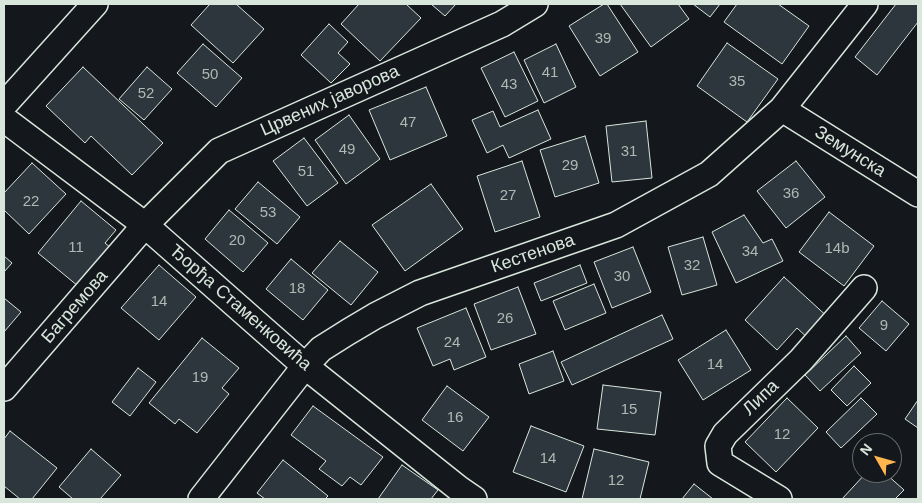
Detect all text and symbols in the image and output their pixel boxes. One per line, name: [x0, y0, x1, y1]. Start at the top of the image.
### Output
house number: 39: [595, 30, 611, 48]
street label: Црвених јаворова: [257, 61, 403, 141]
house number: 41: [542, 64, 558, 82]
house number: 50: [202, 66, 218, 84]
house number: 35: [729, 73, 745, 91]
house number: 43: [501, 76, 517, 94]
house number: 52: [138, 85, 154, 103]
house number: 47: [400, 114, 416, 132]
street label: Земунска: [810, 122, 890, 182]
house number: 49: [339, 141, 355, 159]
house number: 31: [621, 143, 637, 161]
house number: 29: [562, 157, 578, 175]
house number: 51: [298, 163, 314, 181]
house number: 36: [783, 185, 799, 203]
house number: 27: [500, 187, 516, 205]
house number: 22: [23, 193, 39, 211]
house number: 53: [260, 204, 276, 222]
street label: Кестенова: [488, 230, 578, 278]
house number: 20: [229, 232, 245, 250]
house number: 11: [68, 239, 84, 257]
street label: Ђорђа Стаменковића: [164, 240, 316, 376]
house number: 14b: [824, 240, 850, 258]
house number: 34: [742, 243, 758, 261]
house number: 32: [684, 257, 700, 275]
street label: Багремова: [37, 266, 113, 348]
house number: 30: [614, 268, 630, 286]
house number: 18: [289, 280, 305, 298]
house number: 14: [151, 293, 167, 311]
house number: 26: [497, 310, 513, 328]
house number: 9: [880, 317, 888, 335]
house number: 24: [444, 334, 460, 352]
house number: 14: [707, 356, 723, 374]
house number: 19: [192, 369, 208, 387]
street label: Липа: [739, 376, 783, 420]
house number: 15: [621, 401, 637, 419]
house number: 16: [447, 409, 463, 427]
house number: 12: [774, 426, 790, 444]
north arrow: [852, 433, 902, 483]
text: N: [857, 440, 875, 458]
house number: 14: [540, 450, 556, 468]
house number: 12: [608, 472, 624, 490]

